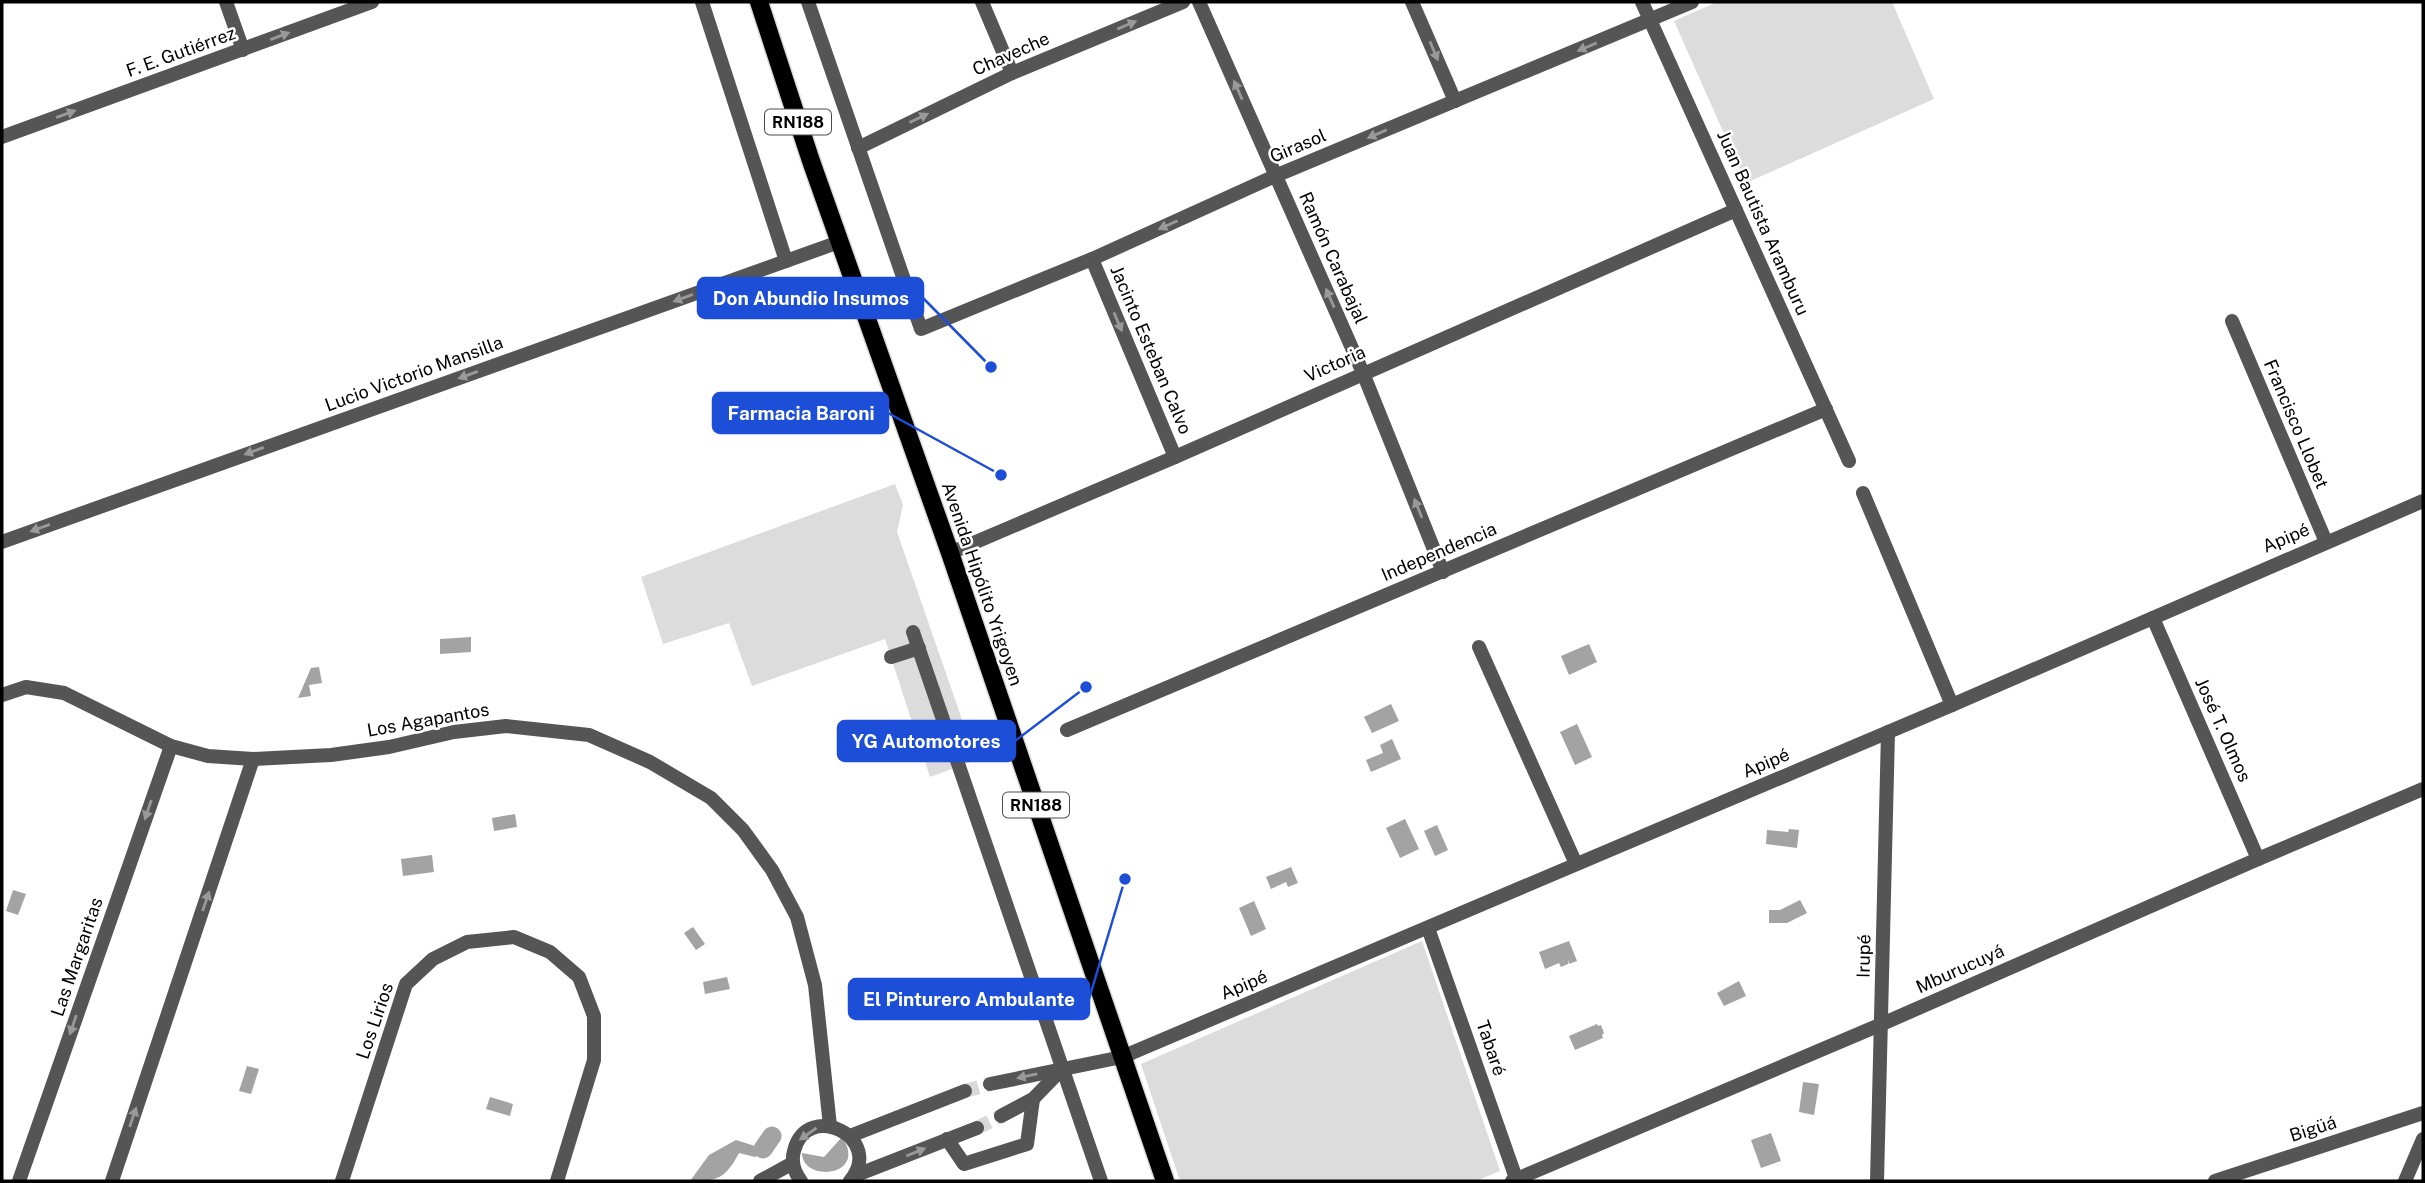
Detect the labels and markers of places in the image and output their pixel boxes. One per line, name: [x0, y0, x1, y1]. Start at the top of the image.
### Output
callout: Don Abundio Insumos: [698, 278, 923, 318]
callout: Farmacia Baroni: [713, 393, 888, 433]
callout: YG Automotores: [838, 721, 1015, 761]
callout: El Pinturero Ambulante: [849, 979, 1089, 1019]

